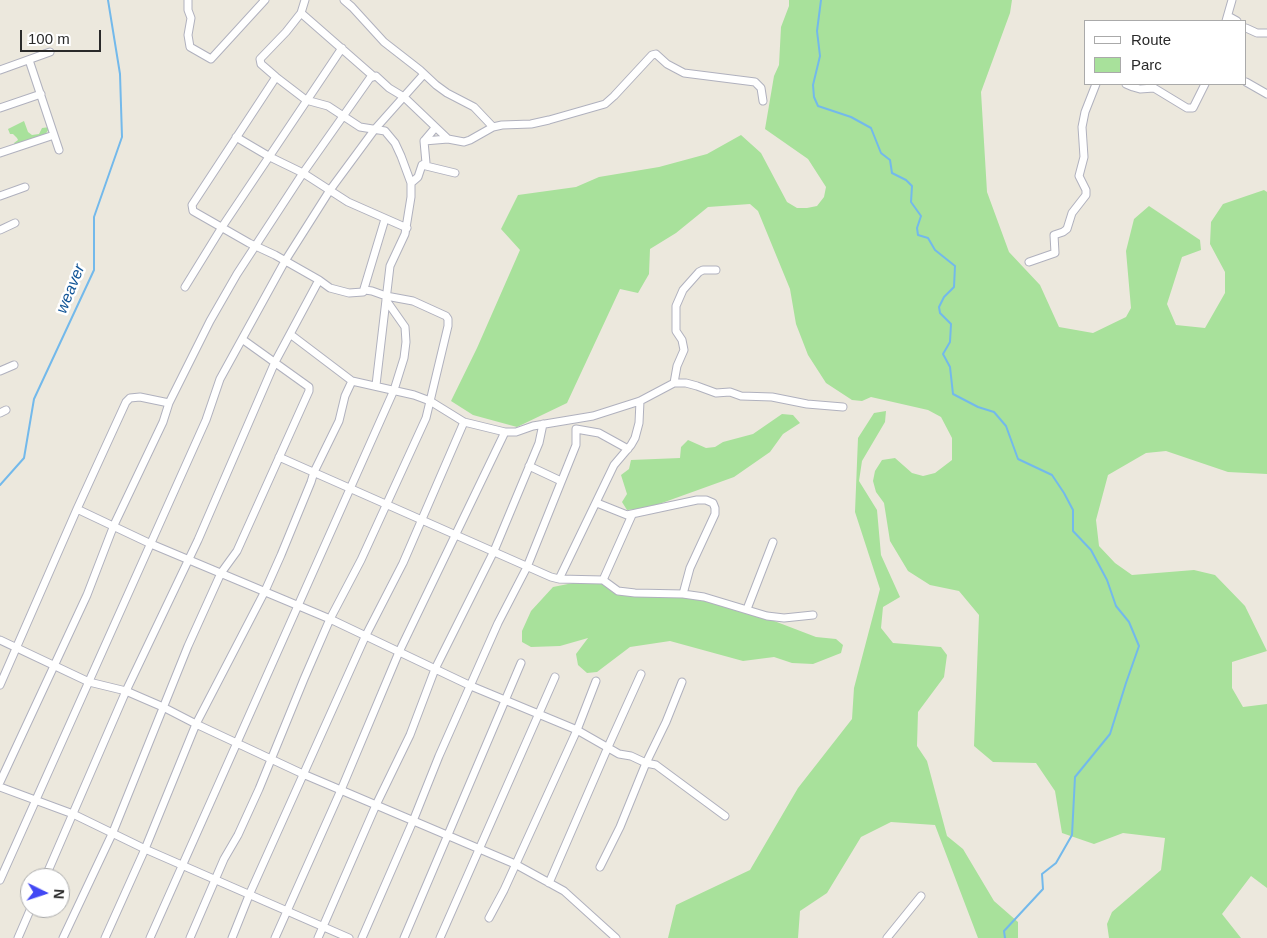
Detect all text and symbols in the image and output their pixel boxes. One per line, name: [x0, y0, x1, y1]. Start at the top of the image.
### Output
scale bar: [22, 20, 104, 52]
legend: [1084, 20, 1247, 85]
text: 100 m: [28, 30, 70, 47]
text: Route: [1131, 31, 1171, 48]
text: Parc: [1131, 56, 1162, 73]
water label: weaver: [52, 261, 90, 317]
north arrow: [20, 868, 70, 918]
text: N: [51, 888, 67, 900]

